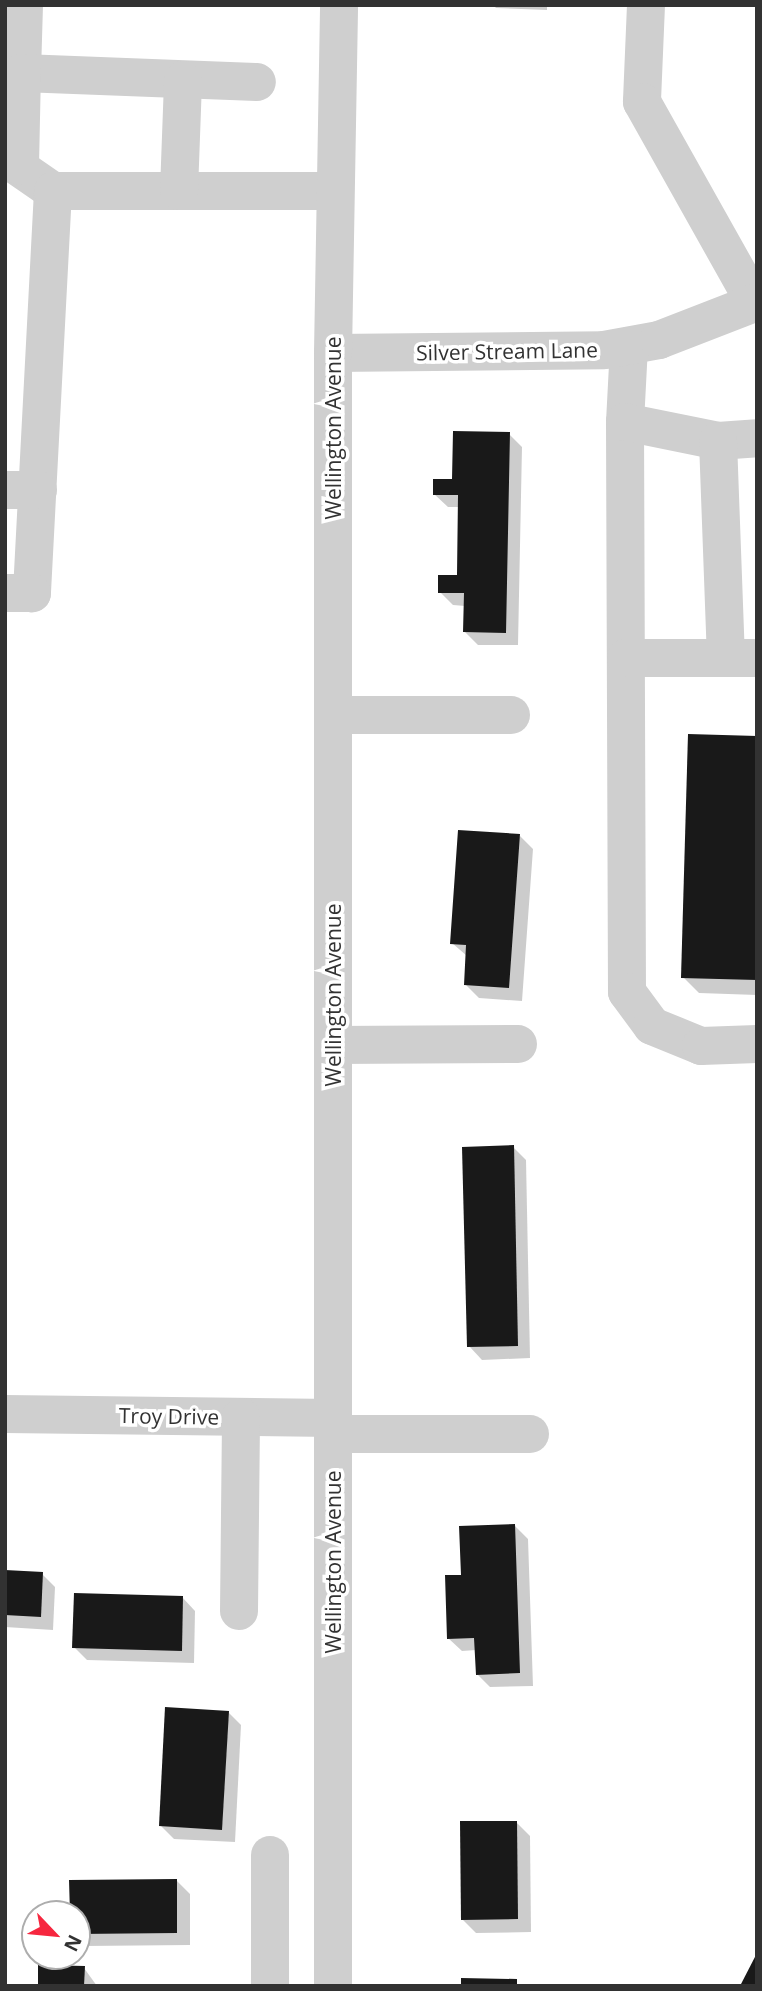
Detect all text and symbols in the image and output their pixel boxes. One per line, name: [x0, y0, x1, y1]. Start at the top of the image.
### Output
street label: Wellington Avenue: [320, 337, 346, 519]
street label: Silver Stream Lane: [416, 337, 598, 365]
street label: Wellington Avenue: [320, 904, 346, 1086]
street label: Troy Drive: [119, 1403, 219, 1429]
street label: Wellington Avenue: [320, 1471, 346, 1653]
north arrow: [21, 1900, 91, 1970]
text: N: [58, 1931, 88, 1956]

